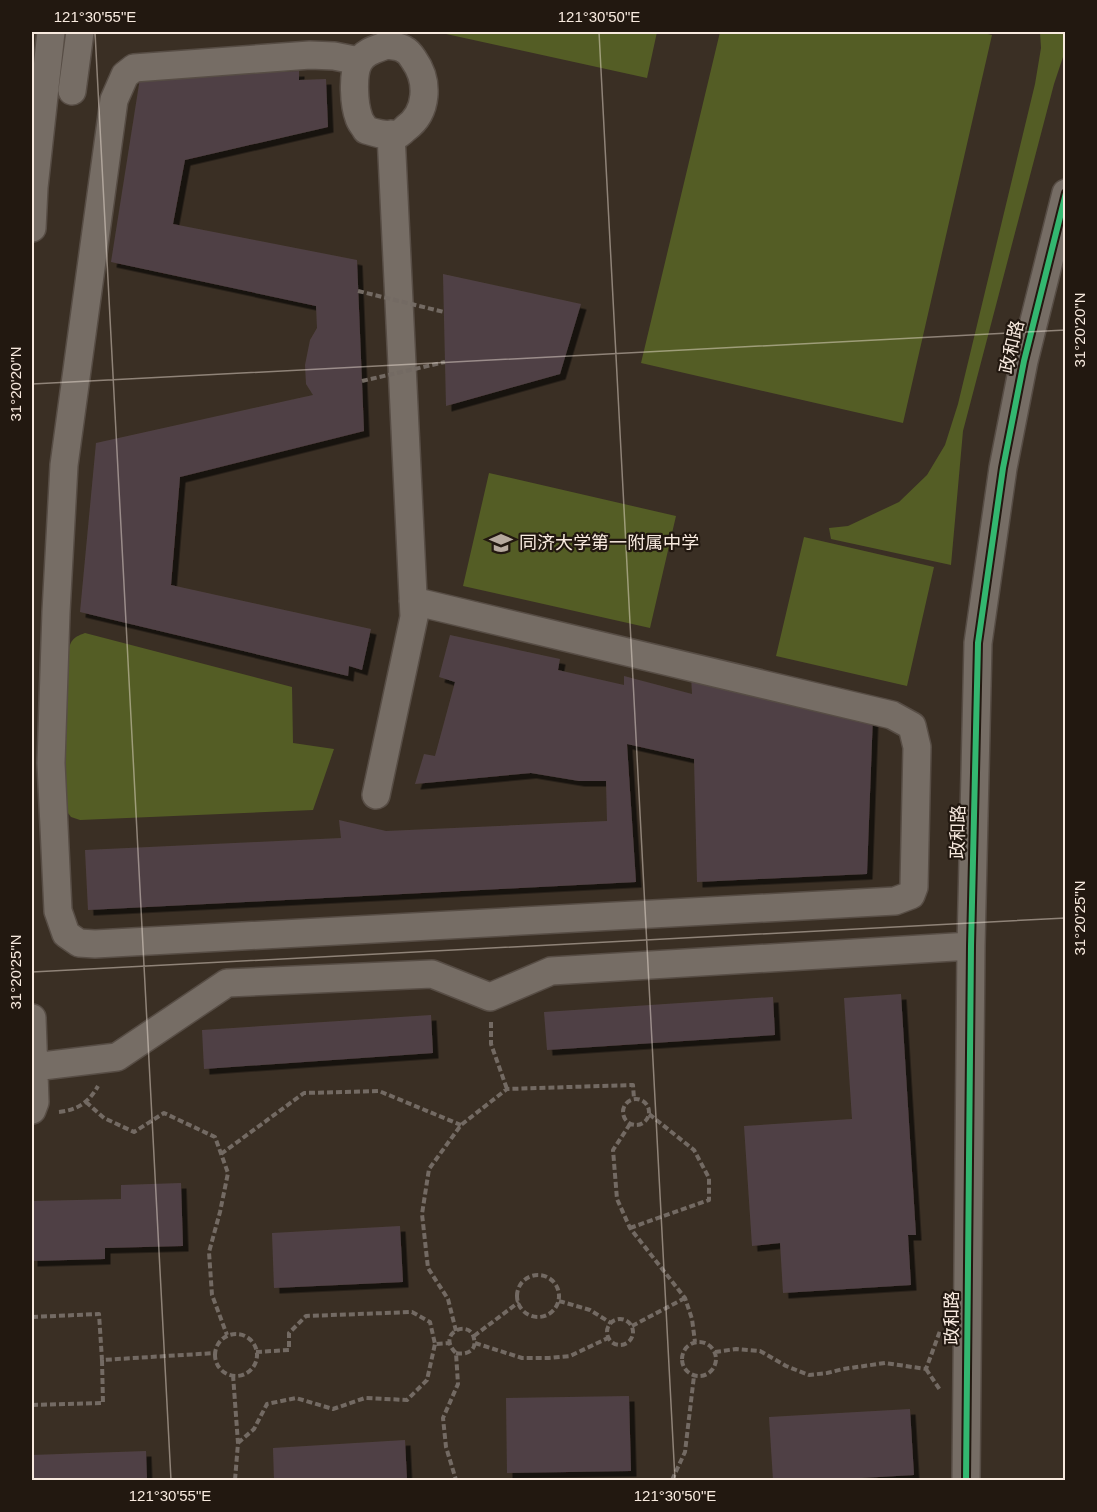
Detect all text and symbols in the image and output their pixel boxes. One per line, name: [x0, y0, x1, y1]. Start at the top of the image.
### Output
text: 121°30'55"E: [54, 8, 136, 25]
text: 121°30'50"E: [558, 8, 640, 25]
text: 31°20'20"N: [1071, 292, 1088, 368]
street label: 政和路: [996, 318, 1028, 376]
text: 31°20'20"N: [7, 346, 24, 422]
school or university icon: 同济大学第一附属中学: [488, 530, 514, 556]
place label: 同济大学第一附属中学: [519, 533, 699, 553]
street label: 政和路: [948, 805, 968, 859]
text: 31°20'25"N: [1071, 880, 1088, 956]
text: 31°20'25"N: [7, 934, 24, 1010]
street label: 政和路: [942, 1291, 962, 1345]
text: 121°30'55"E: [129, 1487, 211, 1504]
text: 121°30'50"E: [634, 1487, 716, 1504]

